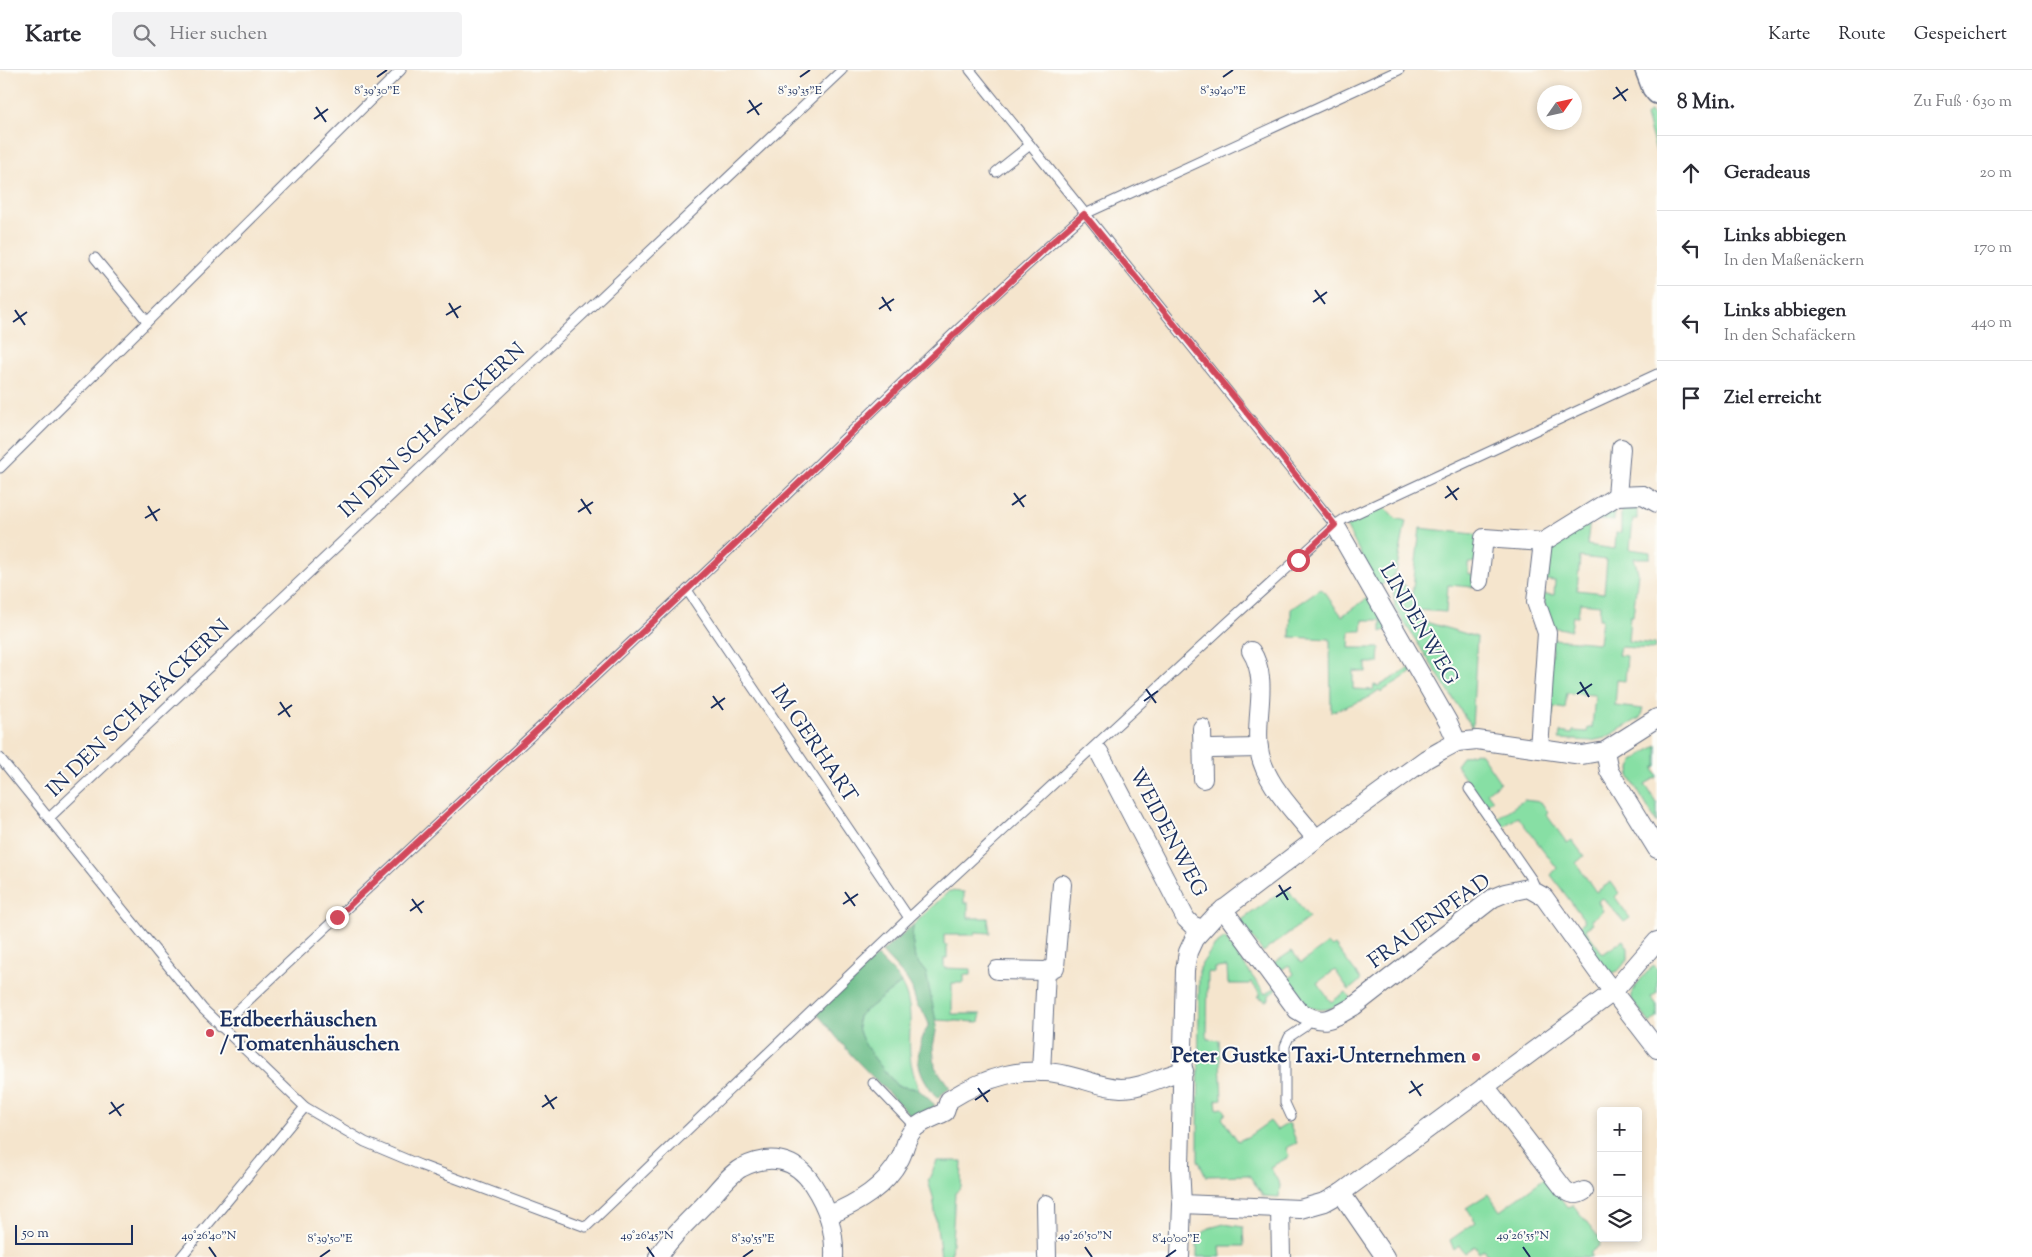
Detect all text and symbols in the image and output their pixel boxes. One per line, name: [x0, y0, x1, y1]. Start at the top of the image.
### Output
search box: [112, 12, 462, 57]
text: Karte: [25, 18, 82, 52]
icon: search: [130, 21, 158, 49]
text: Hier suchen: [170, 21, 268, 48]
text: Karte: [1768, 22, 1811, 48]
text: Route: [1839, 22, 1886, 48]
text: Gespeichert: [1914, 22, 2007, 48]
text: 8°39'30"E: [354, 82, 401, 100]
text: 8°39'35"E: [778, 82, 823, 100]
text: 8°39'40"E: [1200, 82, 1247, 100]
north arrow: [1537, 85, 1582, 130]
text: 8 Min.: [1677, 88, 1735, 118]
text: Zu Fuß · 630 m: [1914, 91, 2012, 114]
icon: ahead: [1677, 159, 1705, 187]
text: Geradeaus: [1724, 160, 1810, 187]
text: 20 m: [1979, 162, 2012, 185]
text: Links abbiegen: [1724, 223, 1847, 250]
icon: left: [1677, 234, 1705, 262]
text: 170 m: [1974, 237, 2012, 260]
text: In den Maßenäckern: [1724, 250, 1864, 273]
text: Links abbiegen: [1724, 298, 1847, 325]
icon: left: [1677, 309, 1705, 337]
text: 440 m: [1971, 312, 2012, 335]
text: In den Schafäckern: [1724, 325, 1856, 348]
street label: IN DEN SCHAFÄCKERN: [333, 336, 533, 525]
icon: arrive: [1677, 384, 1705, 412]
text: Ziel erreicht: [1724, 385, 1821, 412]
route start: [1287, 549, 1310, 572]
street label: LINDENWEG: [1371, 559, 1465, 691]
street label: IN DEN SCHAFÄCKERN: [41, 613, 238, 805]
street label: IM GERHART: [762, 679, 864, 809]
street label: WEIDENWEG: [1120, 763, 1214, 903]
street label: FRAUENPFAD: [1363, 867, 1497, 977]
route end: [326, 906, 349, 929]
place label: Erdbeerhäuschen / Tomatenhäuschen: [220, 1006, 400, 1060]
marker: Erdbeerhäuschen / Tomatenhäuschen: [204, 1027, 216, 1039]
place label: Peter Gustke Taxi-Unternehmen: [1172, 1042, 1467, 1072]
marker: Peter Gustke Taxi-Unternehmen: [1470, 1051, 1482, 1063]
map controls: [1597, 1107, 1642, 1242]
button: +: [1597, 1107, 1642, 1152]
button: −: [1597, 1152, 1642, 1197]
button: layers: [1597, 1197, 1642, 1242]
scale bar: [15, 1222, 132, 1245]
text: 50 m: [22, 1224, 49, 1244]
text: 49°26'40"N: [182, 1227, 237, 1245]
text: 49°26'45"N: [621, 1227, 674, 1245]
text: 49°26'50"N: [1058, 1227, 1112, 1245]
text: 49°26'55"N: [1497, 1227, 1550, 1245]
text: 8°39'50"E: [307, 1230, 353, 1248]
text: 8°39'55"E: [731, 1230, 775, 1248]
text: 8°40'00"E: [1152, 1230, 1200, 1248]

